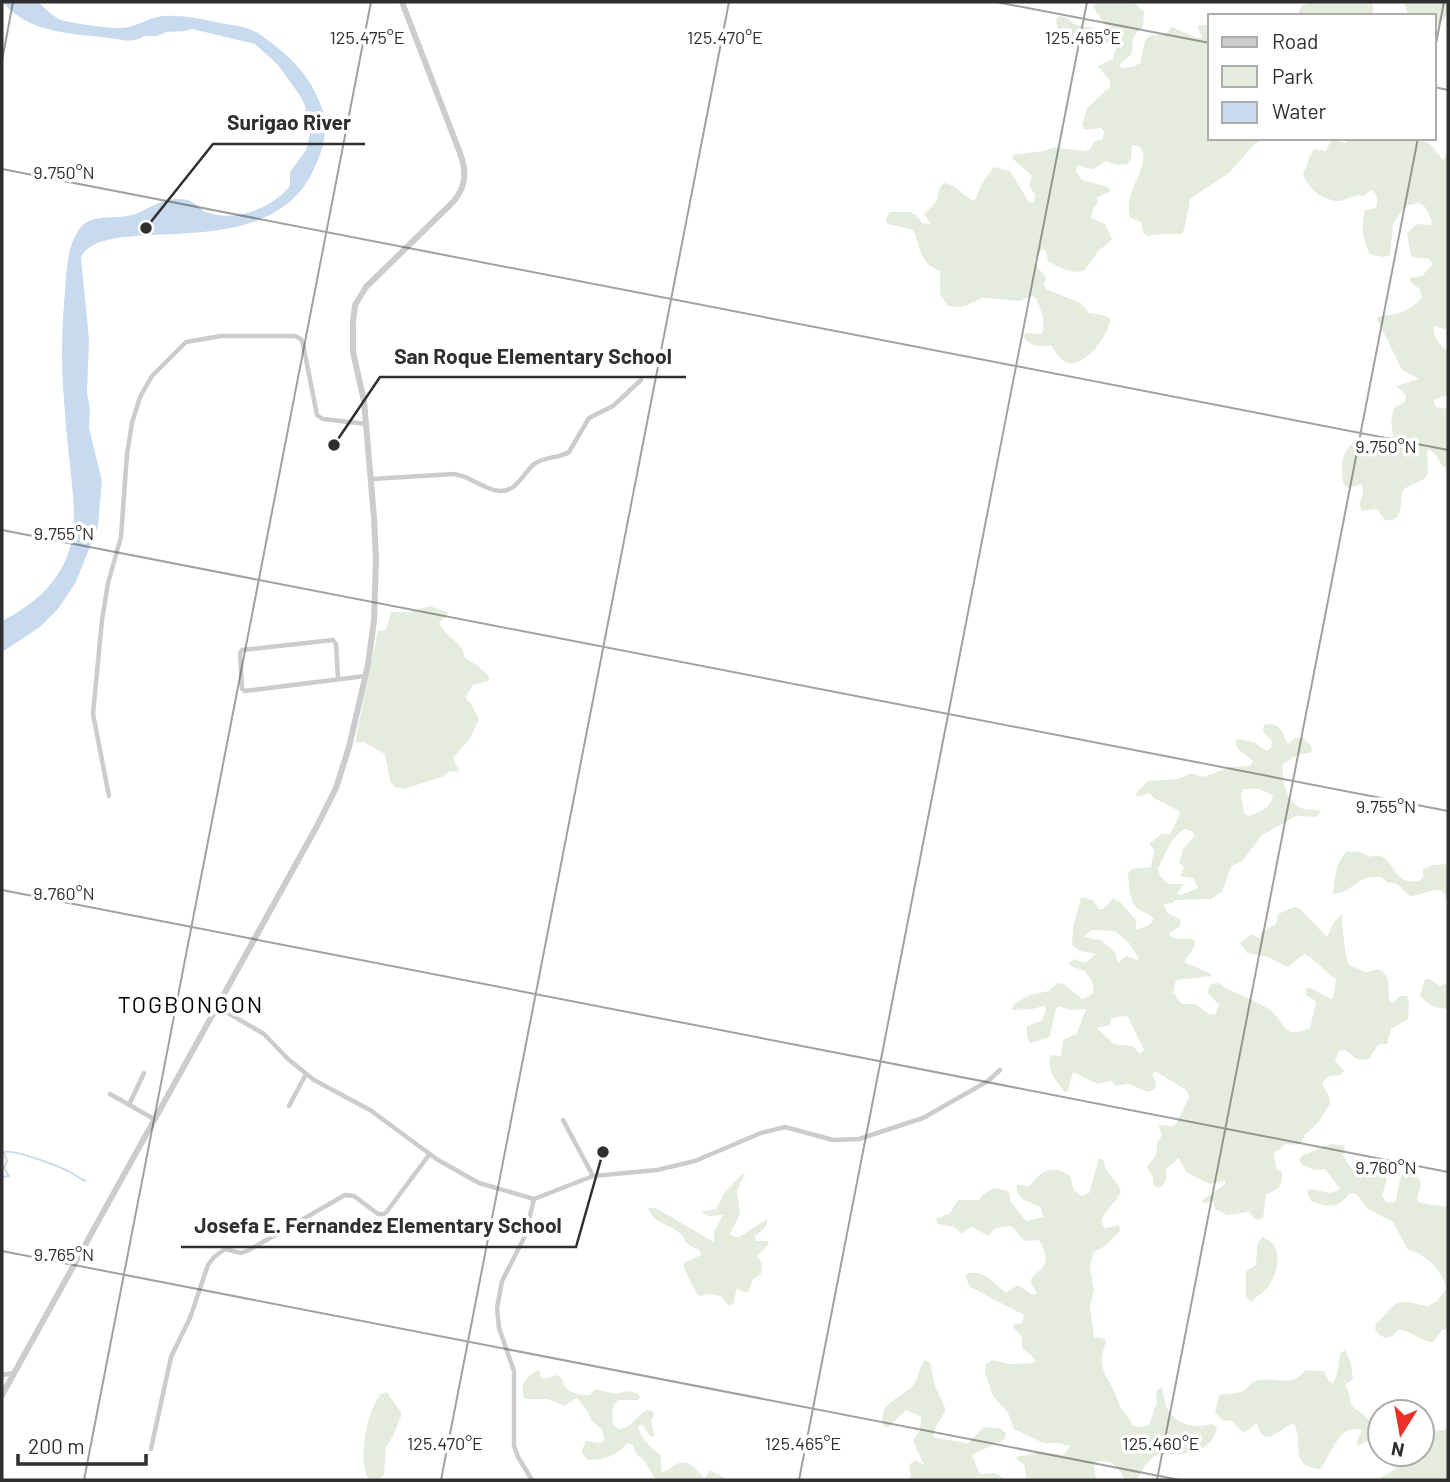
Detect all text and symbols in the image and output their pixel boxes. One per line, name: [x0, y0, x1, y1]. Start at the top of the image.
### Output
legend: [1208, 14, 1436, 140]
text: 125.475°E: [329, 26, 405, 48]
text: 125.470°E: [687, 26, 763, 48]
text: 125.465°E: [1045, 26, 1121, 48]
text: Road: [1272, 28, 1318, 53]
text: Park: [1272, 63, 1313, 88]
text: Water: [1272, 98, 1327, 123]
callout: Surigao River: [213, 102, 365, 144]
text: Surigao River: [227, 109, 351, 134]
text: 9.750°N: [33, 161, 95, 183]
callout: San Roque Elementary School: [380, 335, 686, 377]
text: San Roque Elementary School: [394, 343, 672, 368]
text: 9.750°N: [1355, 435, 1417, 457]
text: 9.755°N: [34, 522, 94, 544]
text: 9.755°N: [1356, 795, 1416, 817]
text: 9.760°N: [33, 882, 95, 904]
district label: TOGBONGON: [118, 990, 264, 1018]
text: 9.760°N: [1355, 1156, 1417, 1178]
callout: Josefa E. Fernandez Elementary School: [181, 1205, 576, 1247]
text: Josefa E. Fernandez Elementary School: [194, 1212, 562, 1237]
text: 9.765°N: [34, 1243, 94, 1265]
north arrow: [1366, 1398, 1436, 1468]
scale bar: [18, 1422, 145, 1466]
text: 125.470°E: [407, 1432, 483, 1454]
text: 125.465°E: [765, 1432, 841, 1454]
text: 125.460°E: [1122, 1432, 1200, 1454]
text: 200 m: [28, 1433, 85, 1458]
text: N: [1389, 1438, 1406, 1463]

